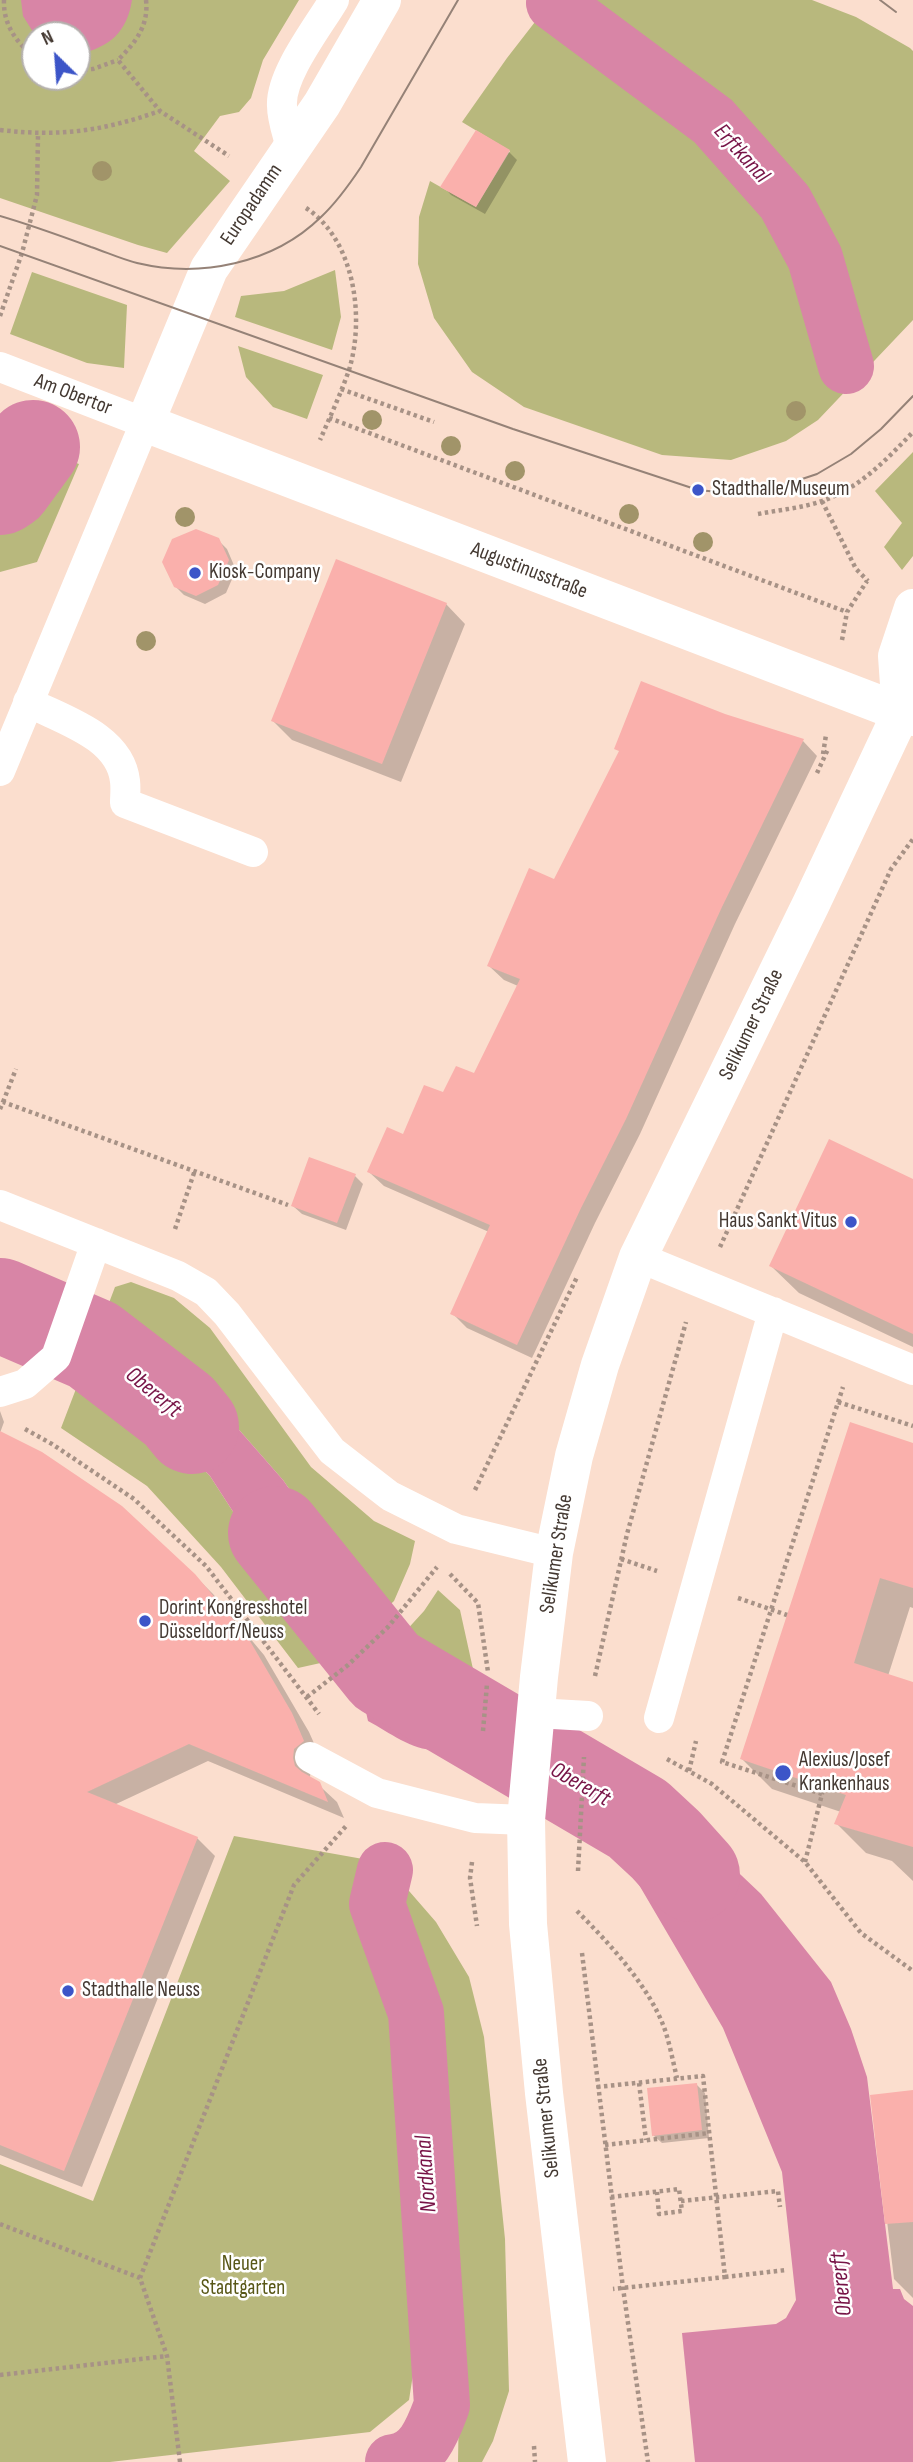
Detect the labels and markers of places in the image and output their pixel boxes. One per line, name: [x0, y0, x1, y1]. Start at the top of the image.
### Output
place label: Stadthalle/Museum: [712, 477, 849, 503]
marker: Stadthalle/Museum: [690, 482, 706, 498]
place label: Kiosk-Company: [209, 560, 320, 586]
marker: Kiosk-Company: [187, 565, 203, 581]
place label: Haus Sankt Vitus: [719, 1209, 837, 1235]
marker: Haus Sankt Vitus: [843, 1214, 859, 1230]
place label: Dorint Kongresshotel Düsseldorf/Neuss: [159, 1596, 307, 1646]
marker: Dorint Kongresshotel Düsseldorf/Neuss: [137, 1613, 153, 1629]
place label: Alexius/Josef Krankenhaus: [799, 1748, 890, 1798]
marker: Alexius/Josef Krankenhaus: [773, 1763, 793, 1783]
place label: Stadthalle Neuss: [82, 1978, 200, 2004]
marker: Stadthalle Neuss: [60, 1983, 76, 1999]

